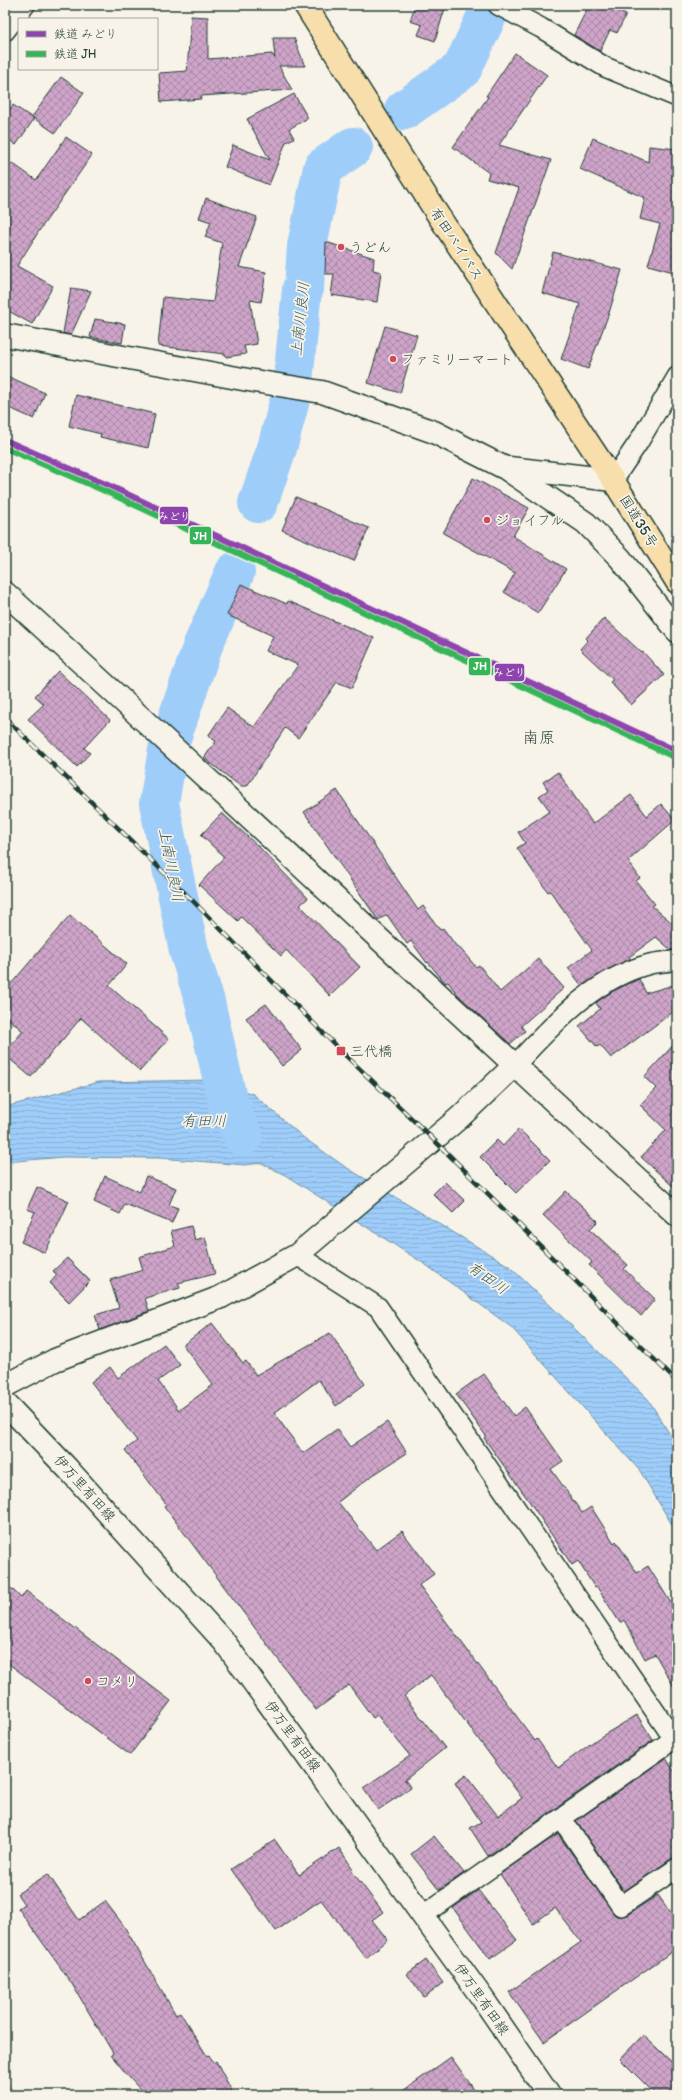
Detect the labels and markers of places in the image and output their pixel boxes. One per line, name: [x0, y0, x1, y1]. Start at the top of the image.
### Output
place label: うどん: [349, 239, 391, 256]
marker: うどん: [336, 242, 346, 252]
place label: ファミリーマート: [401, 351, 513, 368]
marker: ファミリーマート: [388, 354, 398, 364]
place label: ジョイフル: [495, 512, 564, 529]
marker: ジョイフル: [482, 515, 492, 525]
place label: 三代橋: [350, 1043, 392, 1060]
marker: 三代橋: [335, 1045, 347, 1057]
place label: コメリ: [96, 1673, 138, 1690]
marker: コメリ: [83, 1676, 93, 1686]

